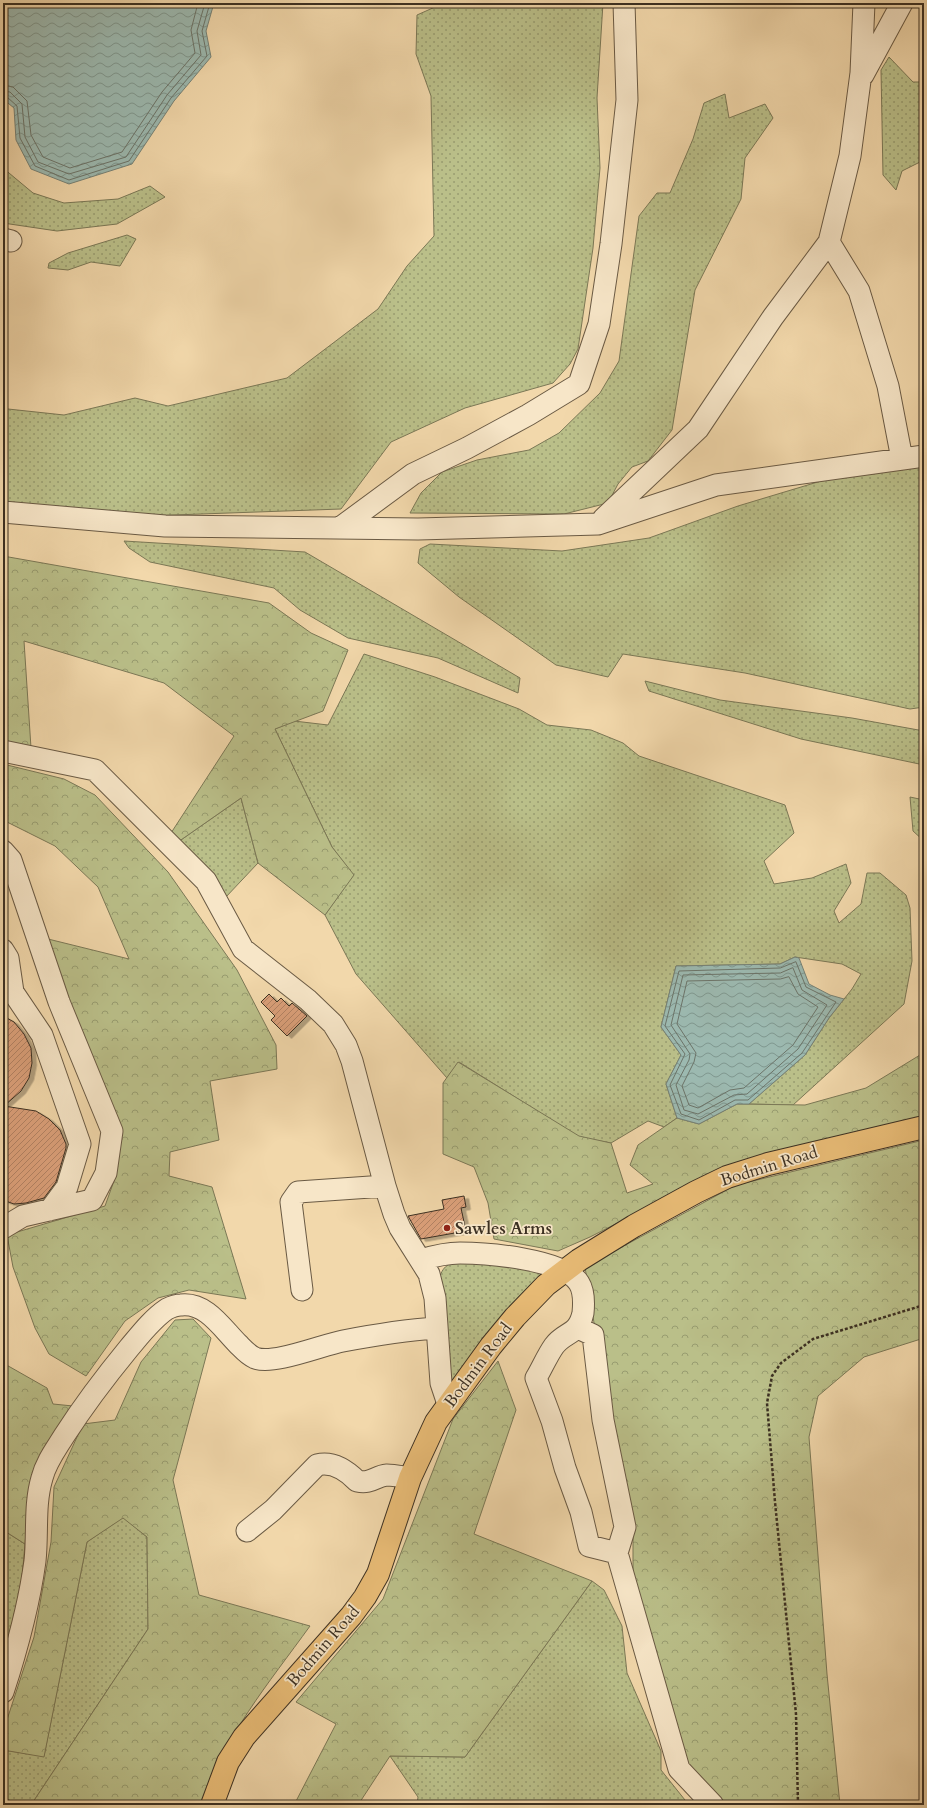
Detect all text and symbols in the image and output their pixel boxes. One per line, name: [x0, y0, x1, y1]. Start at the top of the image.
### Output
street label: Bodmin Road: [718, 1140, 820, 1192]
place label: Sawles Arms: [455, 1217, 552, 1240]
marker: Sawles Arms: [442, 1223, 452, 1233]
street label: Bodmin Road: [439, 1318, 517, 1412]
street label: Bodmin Road: [281, 1601, 365, 1691]

